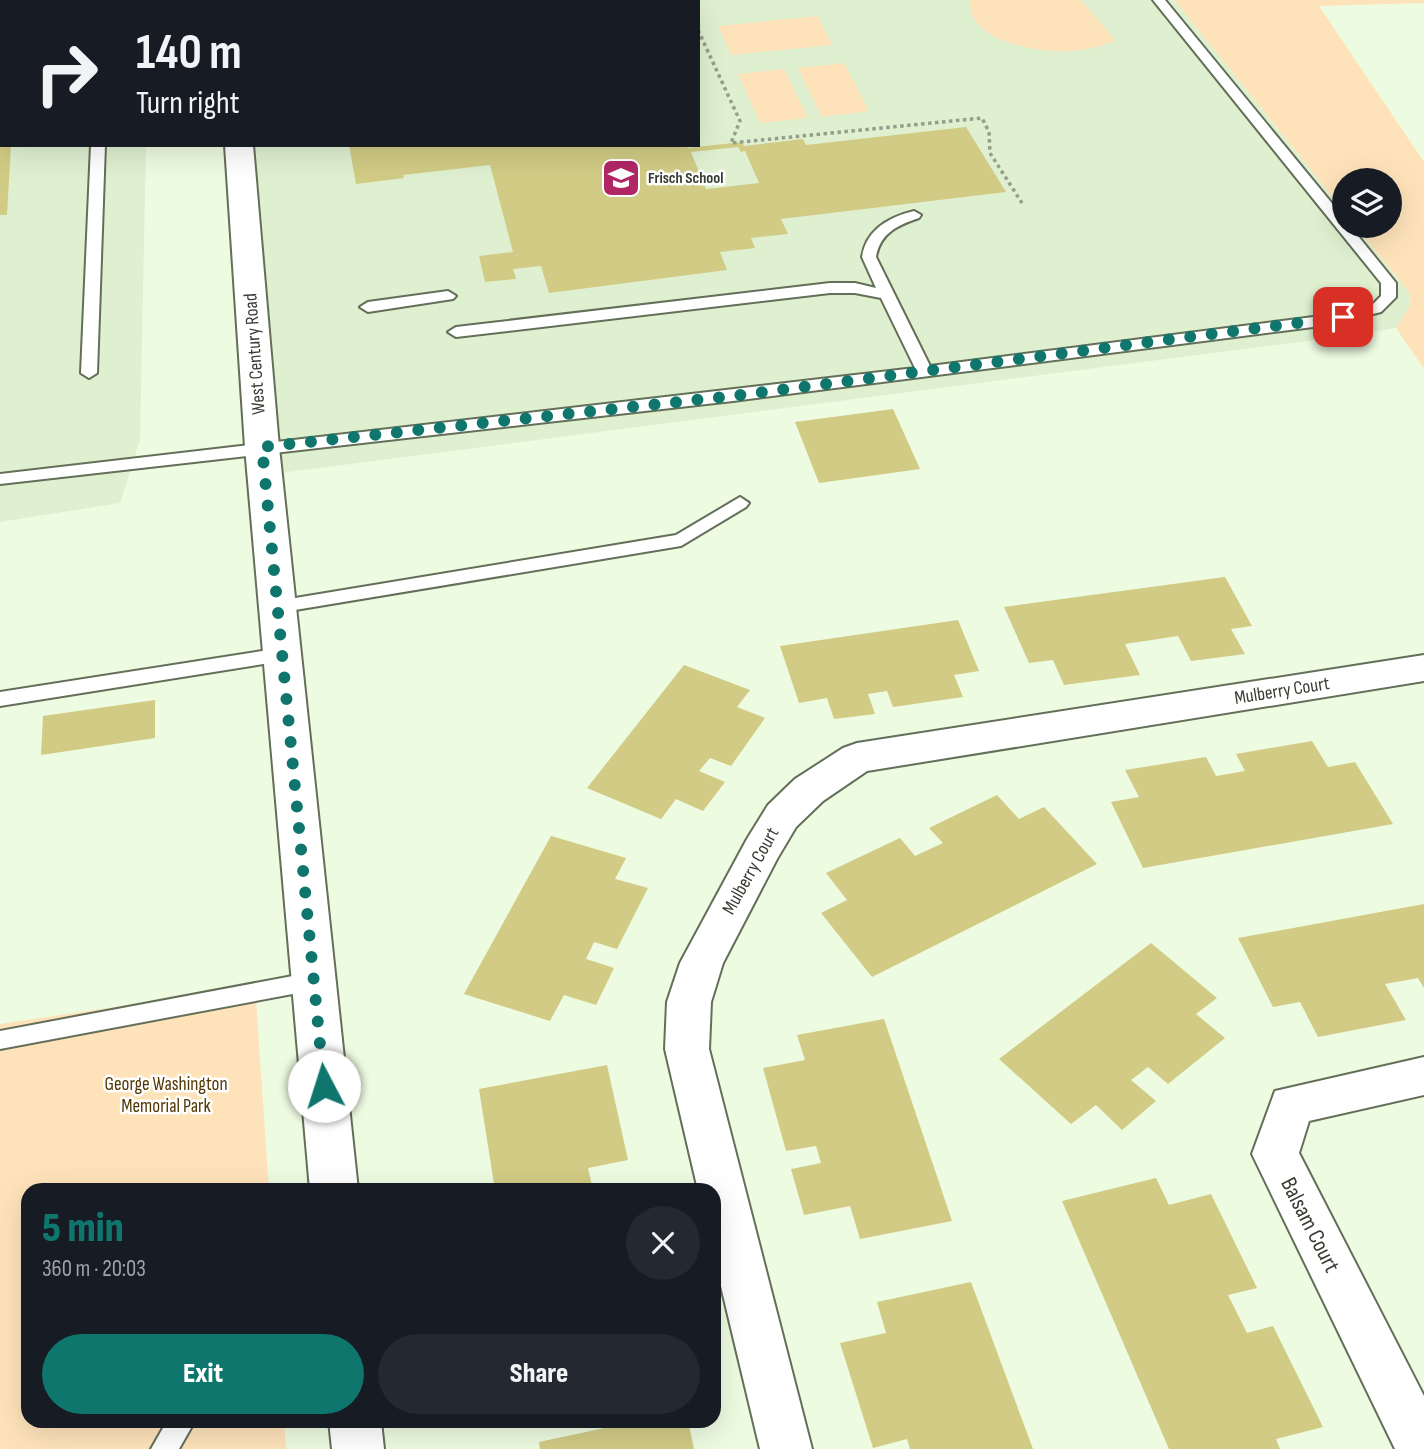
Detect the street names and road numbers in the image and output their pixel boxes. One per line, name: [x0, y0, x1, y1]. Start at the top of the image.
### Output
street label: West Century Road: [239, 293, 271, 415]
street label: Mulberry Court: [1233, 672, 1331, 710]
street label: Mulberry Court: [718, 823, 784, 919]
street label: Balsam Court: [1274, 1173, 1346, 1277]

